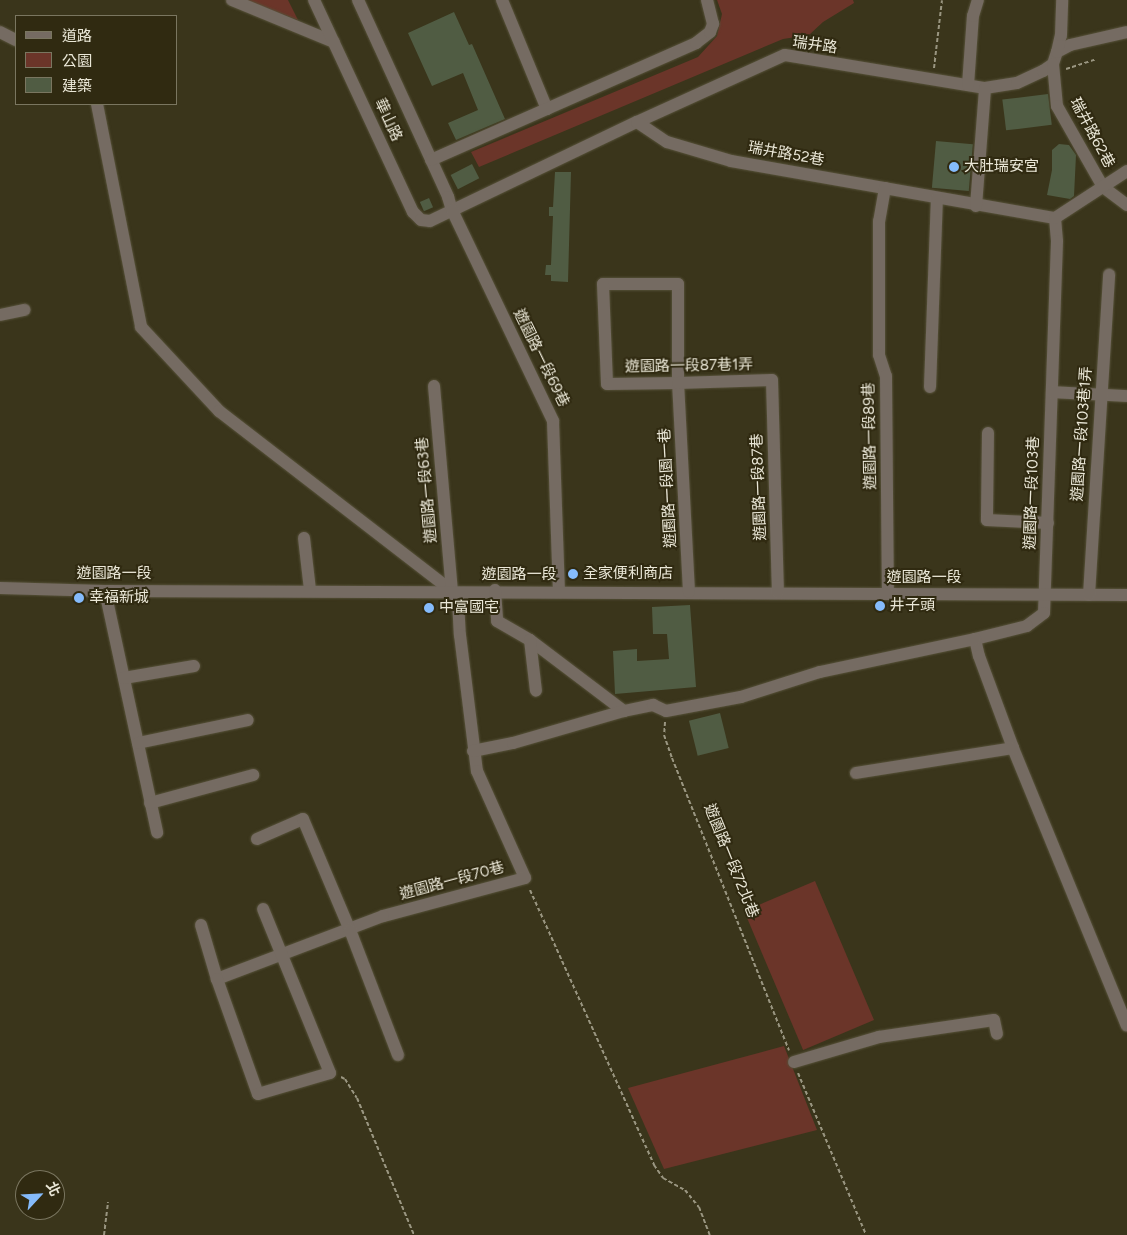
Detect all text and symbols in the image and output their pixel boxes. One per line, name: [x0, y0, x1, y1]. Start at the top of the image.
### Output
legend: [15, 15, 178, 105]
text: 道路: [62, 27, 92, 45]
street label: 瑞井路: [791, 33, 839, 57]
text: 公園: [62, 52, 92, 70]
text: 建築: [62, 77, 92, 95]
street label: 瑞井路62巷: [1066, 95, 1118, 171]
street label: 華山路: [370, 96, 406, 144]
street label: 瑞井路52巷: [747, 138, 825, 170]
place label: 大肚瑞安宮: [964, 158, 1039, 176]
marker: 大肚瑞安宮: [948, 161, 960, 173]
street label: 遊園路一段69巷: [509, 306, 573, 410]
street label: 遊園路一段87巷1弄: [625, 356, 753, 376]
street label: 遊園路一段103巷1弄: [1068, 366, 1096, 502]
street label: 遊園路一段89巷: [860, 382, 880, 490]
street label: 遊園路一段園一巷: [656, 428, 680, 548]
street label: 遊園路一段87巷: [748, 433, 770, 541]
street label: 遊園路一段63巷: [413, 436, 441, 544]
street label: 遊園路一段103巷: [1021, 436, 1043, 550]
street label: 遊園路一段: [77, 565, 151, 583]
place label: 全家便利商店: [583, 565, 673, 583]
street label: 遊園路一段: [482, 566, 556, 584]
marker: 全家便利商店: [567, 568, 579, 580]
street label: 遊園路一段: [887, 569, 961, 587]
place label: 幸福新城: [89, 589, 149, 607]
marker: 幸福新城: [73, 592, 85, 604]
place label: 井子頭: [890, 597, 935, 615]
place label: 中富國宅: [439, 599, 499, 617]
marker: 井子頭: [874, 600, 886, 612]
marker: 中富國宅: [423, 602, 435, 614]
street label: 遊園路一段72北巷: [700, 801, 762, 921]
street label: 遊園路一段70巷: [398, 858, 506, 904]
north arrow: [15, 1170, 65, 1220]
text: 北: [42, 1179, 64, 1199]

